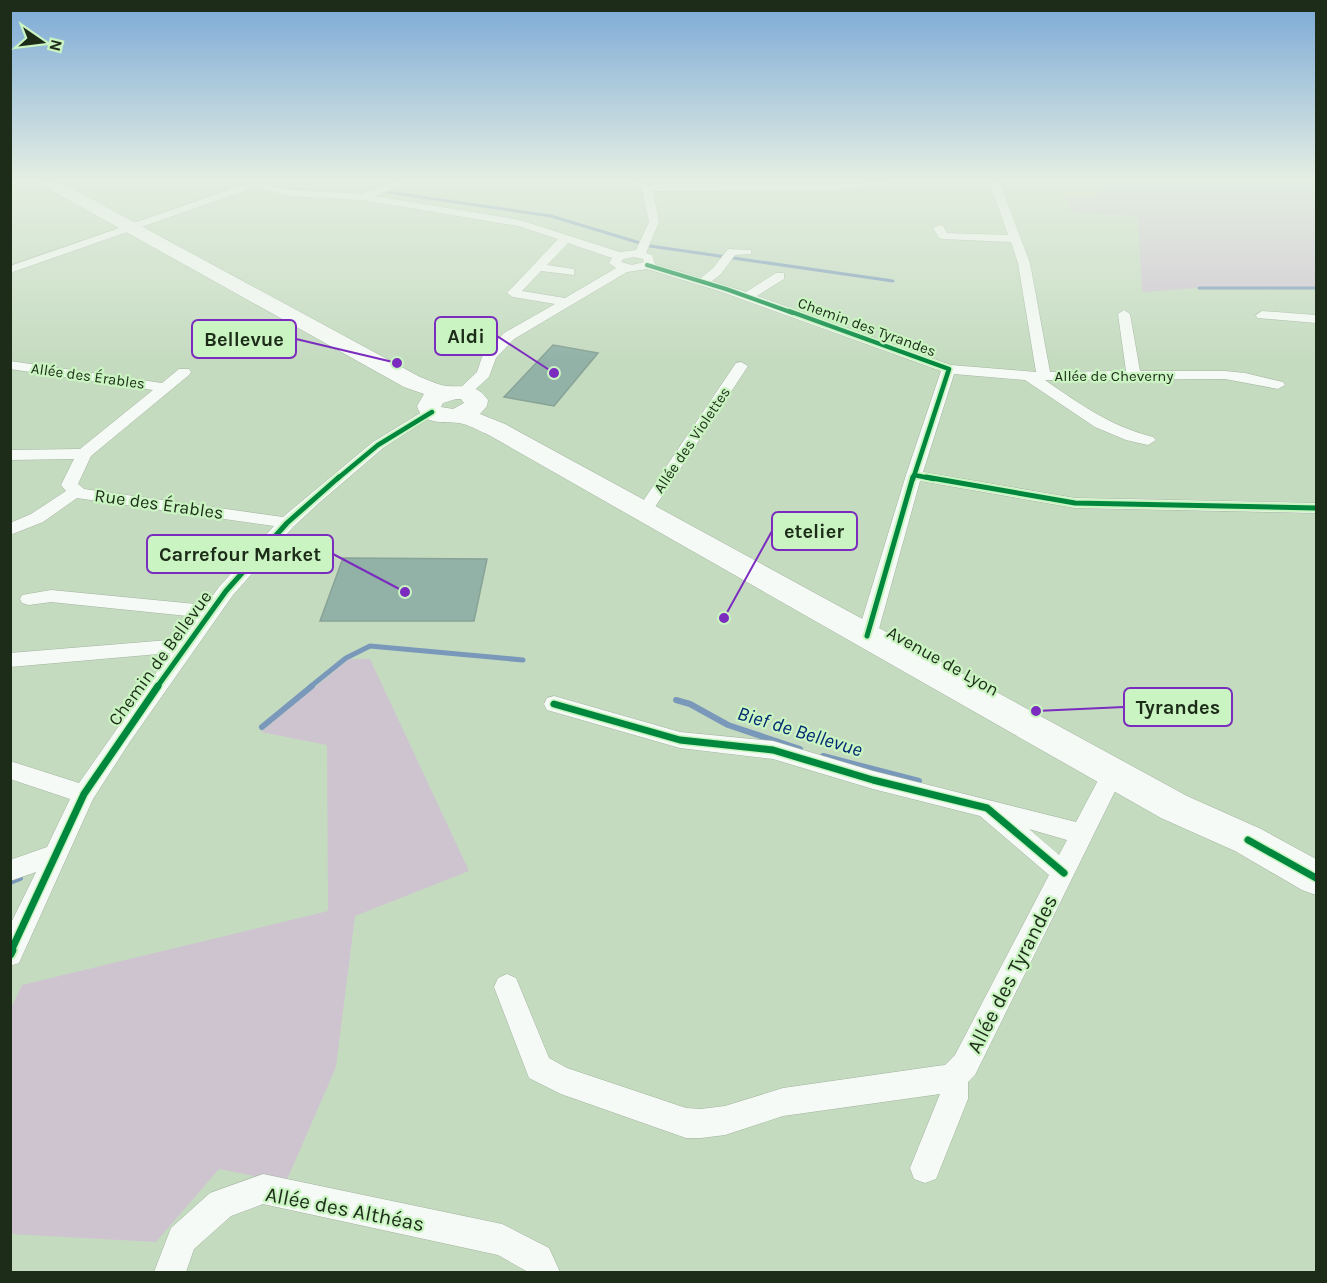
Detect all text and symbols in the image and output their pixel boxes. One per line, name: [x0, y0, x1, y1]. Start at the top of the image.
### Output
north arrow: [12, 12, 72, 72]
text: N: [45, 38, 67, 53]
street label: Chemin des Tyrandes: [795, 294, 939, 360]
callout: Aldi: [435, 317, 497, 355]
callout: Bellevue: [192, 320, 296, 358]
text: Aldi: [447, 325, 485, 348]
text: Bellevue: [204, 328, 284, 351]
street label: Allée des Érables: [30, 359, 146, 393]
street label: Allée de Cheverny: [1055, 367, 1173, 385]
street label: Allée des Violettes: [650, 384, 734, 496]
street label: Rue des Érables: [93, 483, 225, 524]
callout: etelier: [772, 512, 857, 550]
text: etelier: [784, 520, 844, 543]
callout: Carrefour Market: [147, 535, 333, 573]
text: Carrefour Market: [159, 543, 321, 566]
street label: Chemin de Bellevue: [104, 586, 216, 730]
street label: Avenue de Lyon: [883, 621, 1003, 701]
callout: Tyrandes: [1124, 688, 1232, 726]
text: Tyrandes: [1136, 696, 1220, 719]
water label: Bief de Bellevue: [735, 702, 865, 761]
street label: Allée des Tyrandes: [962, 891, 1062, 1057]
street label: Allée des Althéas: [263, 1182, 427, 1236]

